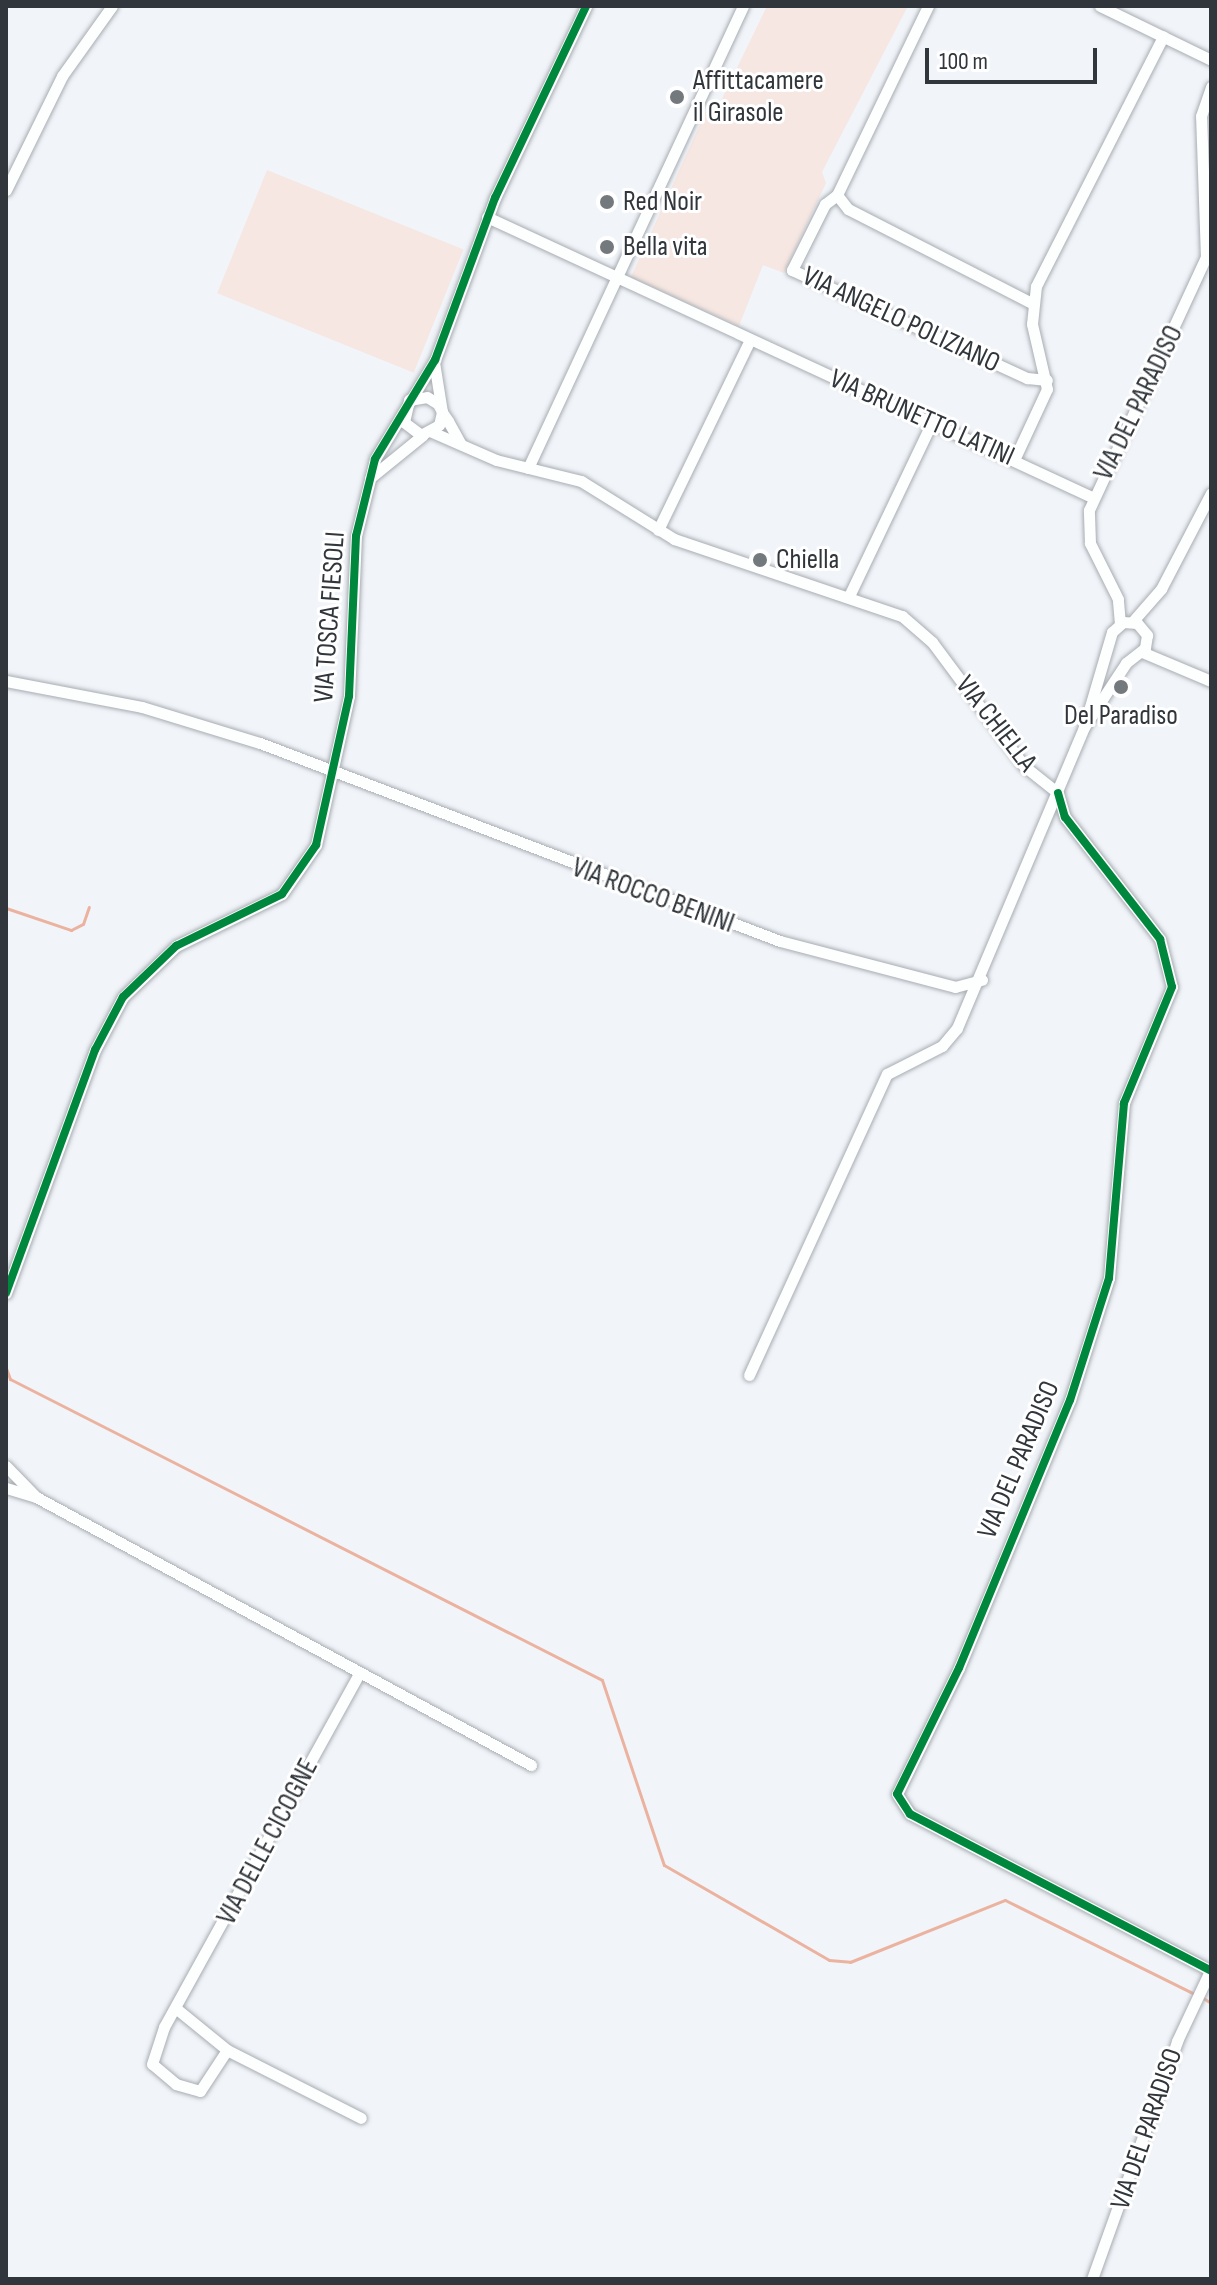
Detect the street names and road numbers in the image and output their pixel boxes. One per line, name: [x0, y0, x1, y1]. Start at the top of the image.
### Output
street label: VIA ANGELO POLIZIANO: [797, 260, 1005, 380]
street label: VIA DEL PARADISO: [1087, 320, 1191, 486]
street label: VIA BRUNETTO LATINI: [824, 362, 1020, 474]
street label: VIA TOSCA FIESOLI: [307, 530, 353, 704]
street label: VIA CHIELLA: [948, 669, 1044, 779]
street label: VIA ROCCO BENINI: [567, 851, 739, 941]
street label: VIA DEL PARADISO: [971, 1376, 1067, 1544]
street label: VIA DELLE CICOGNE: [210, 1753, 326, 1931]
street label: VIA DEL PARADISO: [1104, 2044, 1190, 2214]

